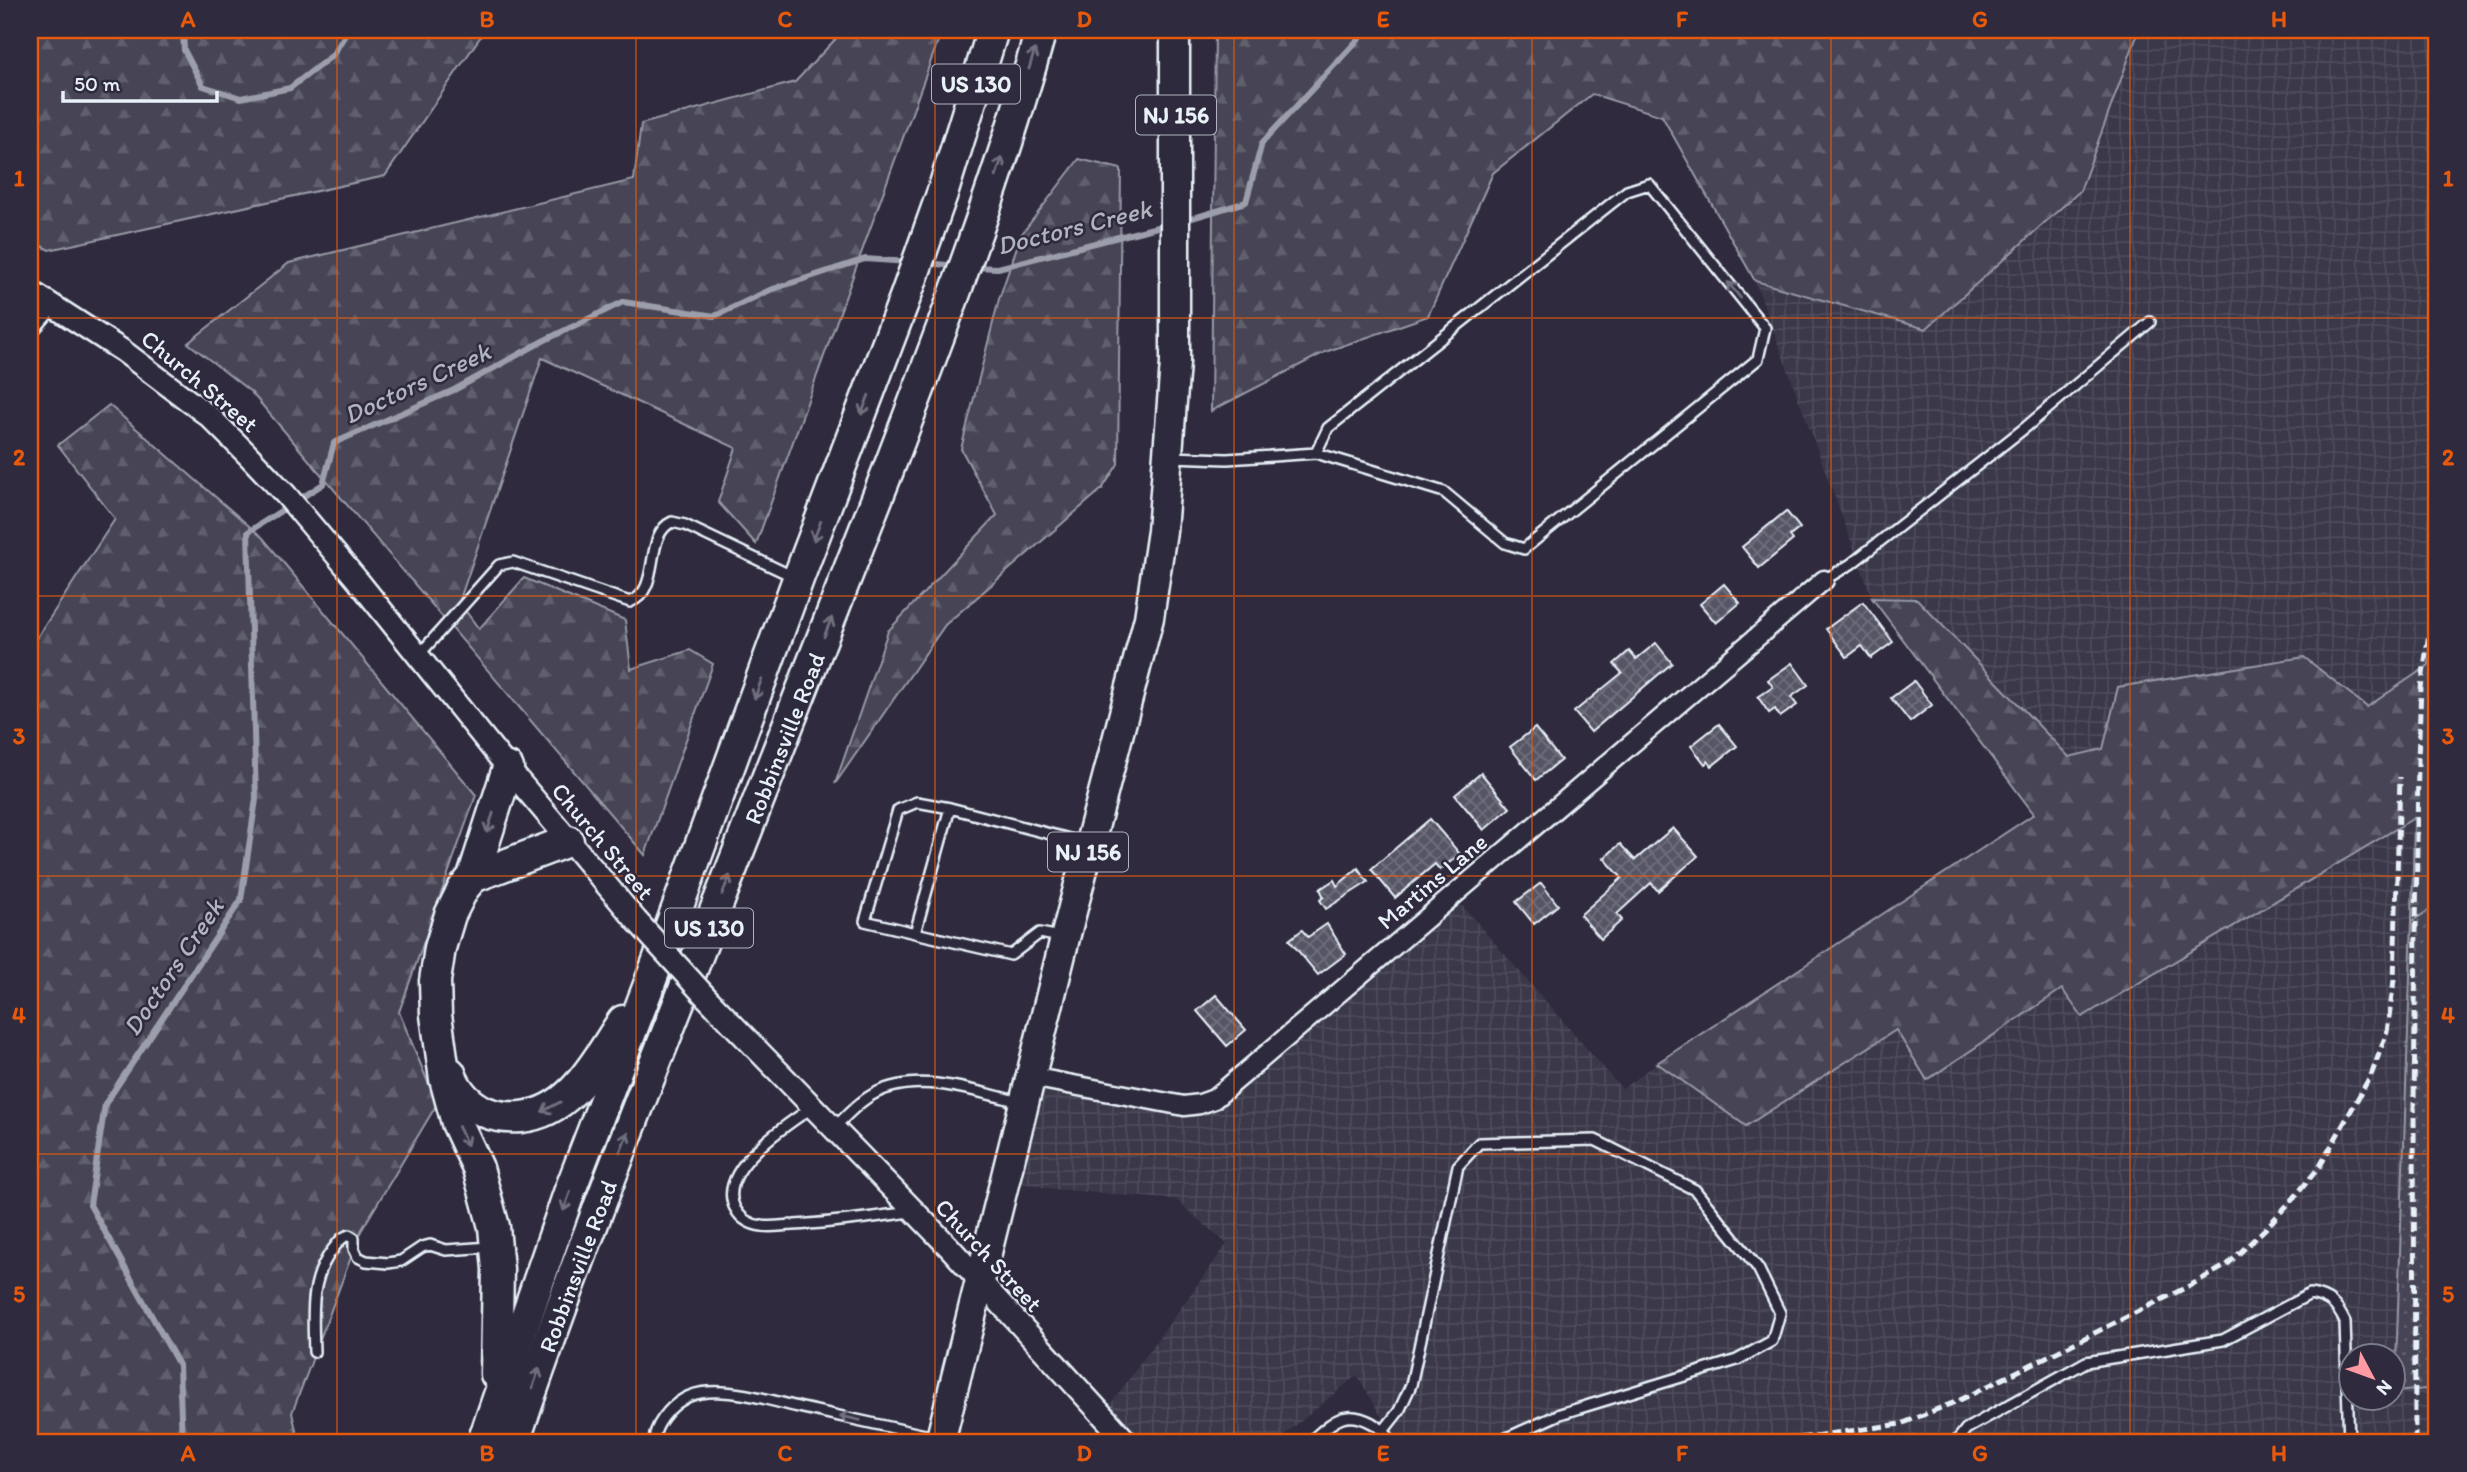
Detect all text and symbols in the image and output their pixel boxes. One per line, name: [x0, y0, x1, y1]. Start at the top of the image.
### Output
text: A: [180, 5, 196, 33]
text: B: [480, 5, 495, 33]
text: C: [778, 5, 793, 33]
text: D: [1076, 5, 1092, 33]
text: E: [1377, 5, 1390, 33]
text: F: [1676, 5, 1689, 33]
text: G: [1972, 5, 1988, 33]
text: H: [2271, 5, 2287, 33]
one-way arrow: [1027, 48, 1040, 70]
scale bar: [63, 60, 217, 104]
road number: US 130: [932, 64, 1020, 104]
text: 50 m: [74, 71, 121, 96]
road number: NJ 156: [1136, 96, 1216, 134]
one-way arrow: [994, 157, 1006, 179]
text: 1: [14, 164, 25, 192]
text: 1: [2443, 164, 2454, 192]
water label: Doctors Creek: [993, 192, 1156, 262]
one-way arrow: [1727, 281, 1742, 299]
street label: Church Street: [135, 324, 265, 438]
water label: Doctors Creek: [339, 334, 497, 431]
one-way arrow: [857, 394, 870, 416]
text: 2: [13, 443, 26, 471]
text: 2: [2442, 443, 2455, 471]
one-way arrow: [809, 520, 822, 541]
one-way arrow: [822, 617, 835, 639]
street label: Robbinsville Road: [737, 648, 831, 828]
one-way arrow: [751, 678, 763, 700]
text: 3: [13, 722, 26, 750]
text: 3: [2442, 722, 2455, 750]
street label: Church Street: [546, 776, 660, 906]
one-way arrow: [483, 811, 496, 833]
street label: Martins Lane: [1371, 827, 1493, 935]
road number: NJ 156: [1048, 832, 1128, 872]
one-way arrow: [721, 874, 734, 896]
water label: Doctors Creek: [115, 891, 231, 1042]
road number: US 130: [665, 909, 753, 948]
text: 4: [12, 1001, 26, 1029]
text: 4: [2441, 1001, 2455, 1029]
one-way arrow: [542, 1100, 562, 1114]
one-way arrow: [457, 1125, 470, 1146]
one-way arrow: [619, 1131, 632, 1153]
street label: Robbinsville Road: [532, 1176, 623, 1356]
one-way arrow: [559, 1189, 572, 1211]
street label: Church Street: [929, 1192, 1049, 1318]
text: 5: [13, 1280, 25, 1308]
text: 5: [2442, 1280, 2454, 1308]
north arrow: [2338, 1342, 2408, 1412]
one-way arrow: [531, 1367, 543, 1389]
text: N: [2372, 1375, 2397, 1400]
one-way arrow: [839, 1411, 862, 1425]
text: A: [180, 1439, 196, 1467]
text: B: [480, 1439, 495, 1467]
text: C: [778, 1439, 793, 1467]
text: D: [1076, 1439, 1092, 1467]
text: E: [1377, 1439, 1390, 1467]
text: F: [1676, 1439, 1689, 1467]
text: G: [1972, 1439, 1988, 1467]
text: H: [2271, 1439, 2287, 1467]

